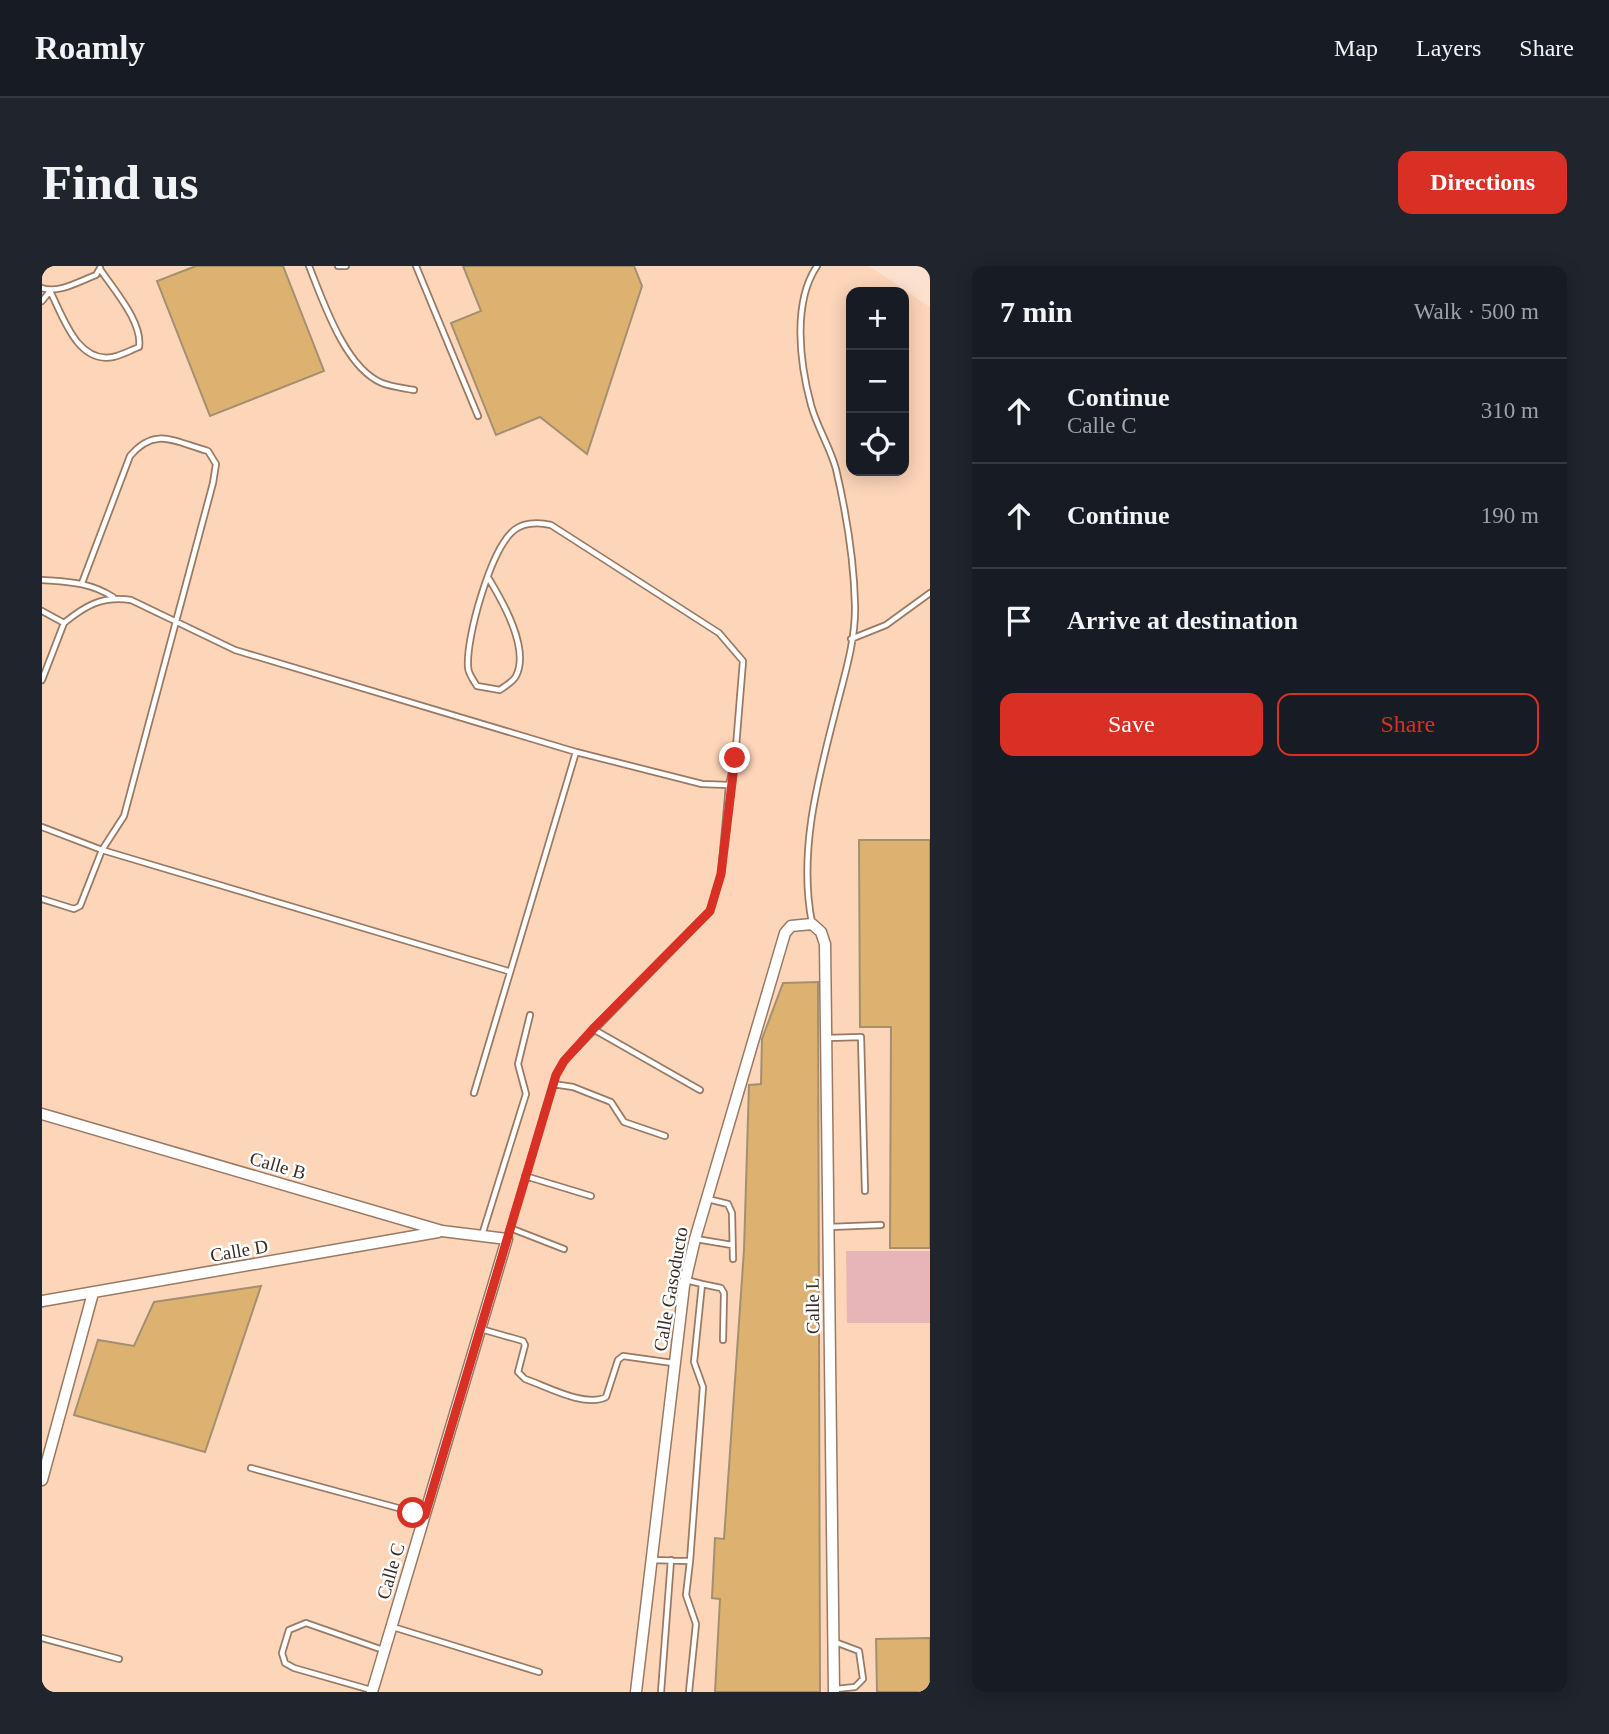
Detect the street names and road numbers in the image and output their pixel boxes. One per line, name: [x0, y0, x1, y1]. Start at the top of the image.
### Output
street label: Calle B: [247, 1147, 308, 1184]
street label: Calle Gasoducto: [649, 1225, 692, 1353]
street label: Calle D: [208, 1235, 270, 1266]
street label: Calle L: [802, 1278, 823, 1334]
street label: Calle C: [372, 1541, 409, 1602]

